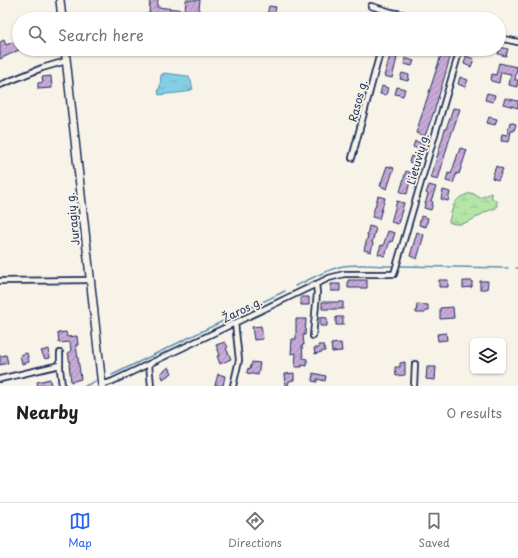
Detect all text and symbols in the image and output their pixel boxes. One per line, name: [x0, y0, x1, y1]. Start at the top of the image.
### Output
search box: [12, 12, 506, 56]
icon: search: [26, 23, 48, 45]
text: Search here: [58, 23, 144, 46]
street label: Rasos g.: [344, 78, 371, 124]
street label: Lietuvių g.: [402, 131, 433, 187]
street label: Juragių g.: [61, 192, 84, 246]
street label: Žaros g.: [219, 292, 265, 327]
map controls: [470, 338, 506, 374]
button: layers: [470, 338, 506, 374]
text: Nearby: [16, 399, 78, 425]
text: 0 results: [447, 403, 502, 422]
tab: Map: [68, 510, 92, 551]
tab: Directions: [228, 510, 282, 551]
tab: Saved: [418, 510, 450, 551]

